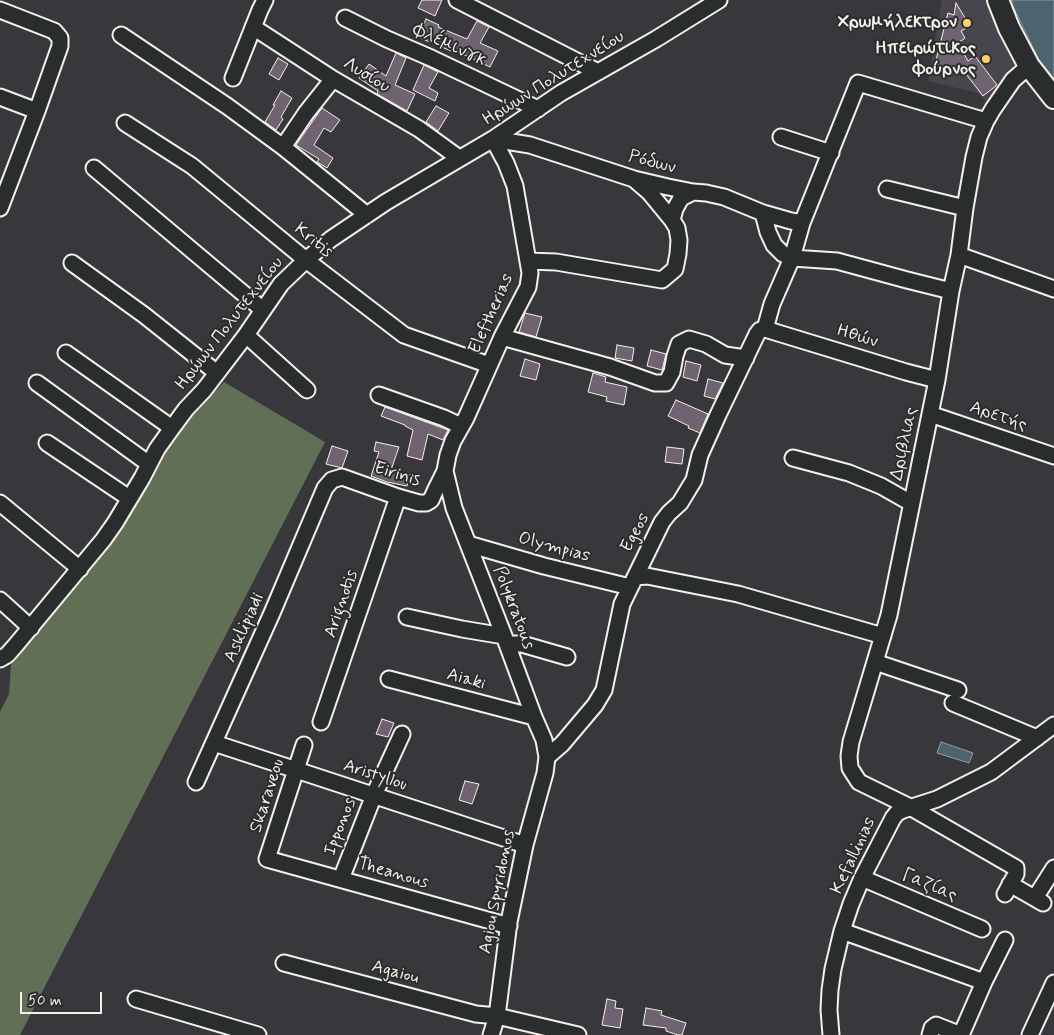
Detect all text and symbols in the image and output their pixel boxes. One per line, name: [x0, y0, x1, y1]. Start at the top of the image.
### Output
place label: Χρωμήλεκτρον: [838, 12, 957, 34]
marker: Χρωμήλεκτρον: [961, 17, 973, 29]
street label: Φλέμινγκ: [409, 20, 489, 72]
street label: Ηρώων Πολυτεχνείου: [479, 27, 629, 131]
place label: Ηπειρώτικος Φούρνος: [875, 38, 976, 80]
marker: Ηπειρώτικος Φούρνος: [980, 53, 992, 65]
street label: Λυσίου: [339, 54, 393, 98]
street label: Ρόδων: [626, 146, 678, 180]
street label: Kritis: [289, 219, 337, 263]
street label: Ηρώων Πολυτεχνείου: [171, 253, 289, 395]
street label: Eleftherias: [465, 270, 519, 358]
street label: Ηθών: [834, 320, 880, 354]
street label: Αρετής: [967, 397, 1029, 437]
street label: Δριβλιας: [887, 405, 923, 483]
street label: Eirinis: [371, 458, 423, 492]
street label: Egeos: [617, 510, 655, 556]
street label: Olympias: [516, 528, 592, 568]
street label: Polykratous: [487, 563, 539, 653]
street label: Arignotis: [320, 567, 364, 641]
street label: Asklipiadi: [220, 590, 270, 666]
street label: Aiaki: [444, 664, 488, 696]
street label: Skaraveou: [246, 756, 290, 836]
street label: Aristyllou: [340, 756, 410, 796]
street label: Ipponos: [320, 795, 362, 859]
street label: Kefallinias: [827, 814, 881, 898]
street label: Agiou Spyridonos: [475, 828, 521, 956]
street label: Theanous: [355, 854, 431, 894]
street label: Γαζίας: [898, 865, 960, 907]
street label: Αgaiou: [369, 956, 421, 990]
scale bar: [22, 982, 105, 1014]
text: 50 m: [28, 991, 62, 1011]

